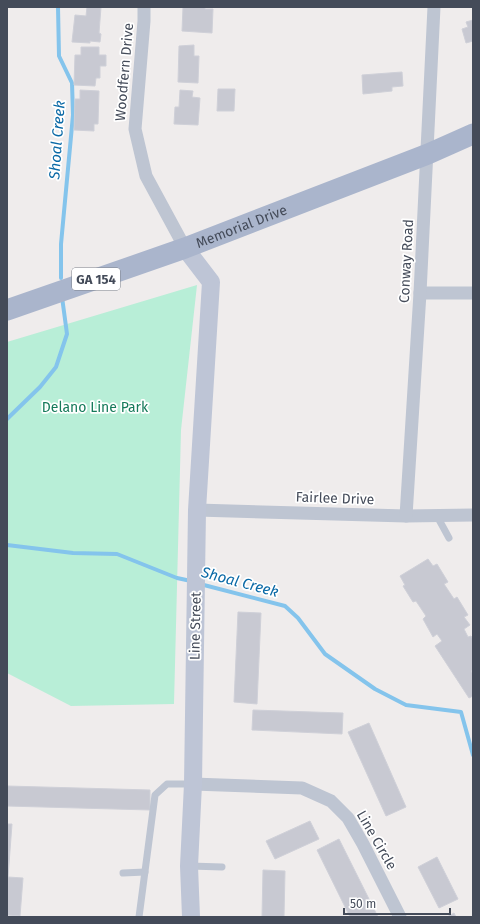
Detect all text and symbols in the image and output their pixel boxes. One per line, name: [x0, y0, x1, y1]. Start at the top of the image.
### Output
street label: Woodfern Drive: [112, 22, 137, 122]
water label: Shoal Creek: [45, 100, 69, 181]
street label: Memorial Drive: [194, 201, 290, 252]
street label: Conway Road: [396, 219, 417, 303]
road number: GA 154: [72, 268, 120, 290]
park label: Delano Line Park: [42, 399, 149, 416]
street label: Fairlee Drive: [295, 489, 375, 508]
water label: Shoal Creek: [198, 563, 281, 601]
street label: Line Street: [186, 591, 205, 660]
street label: Line Circle: [353, 808, 400, 873]
scale bar: [344, 890, 450, 916]
text: 50 m: [350, 897, 376, 911]

